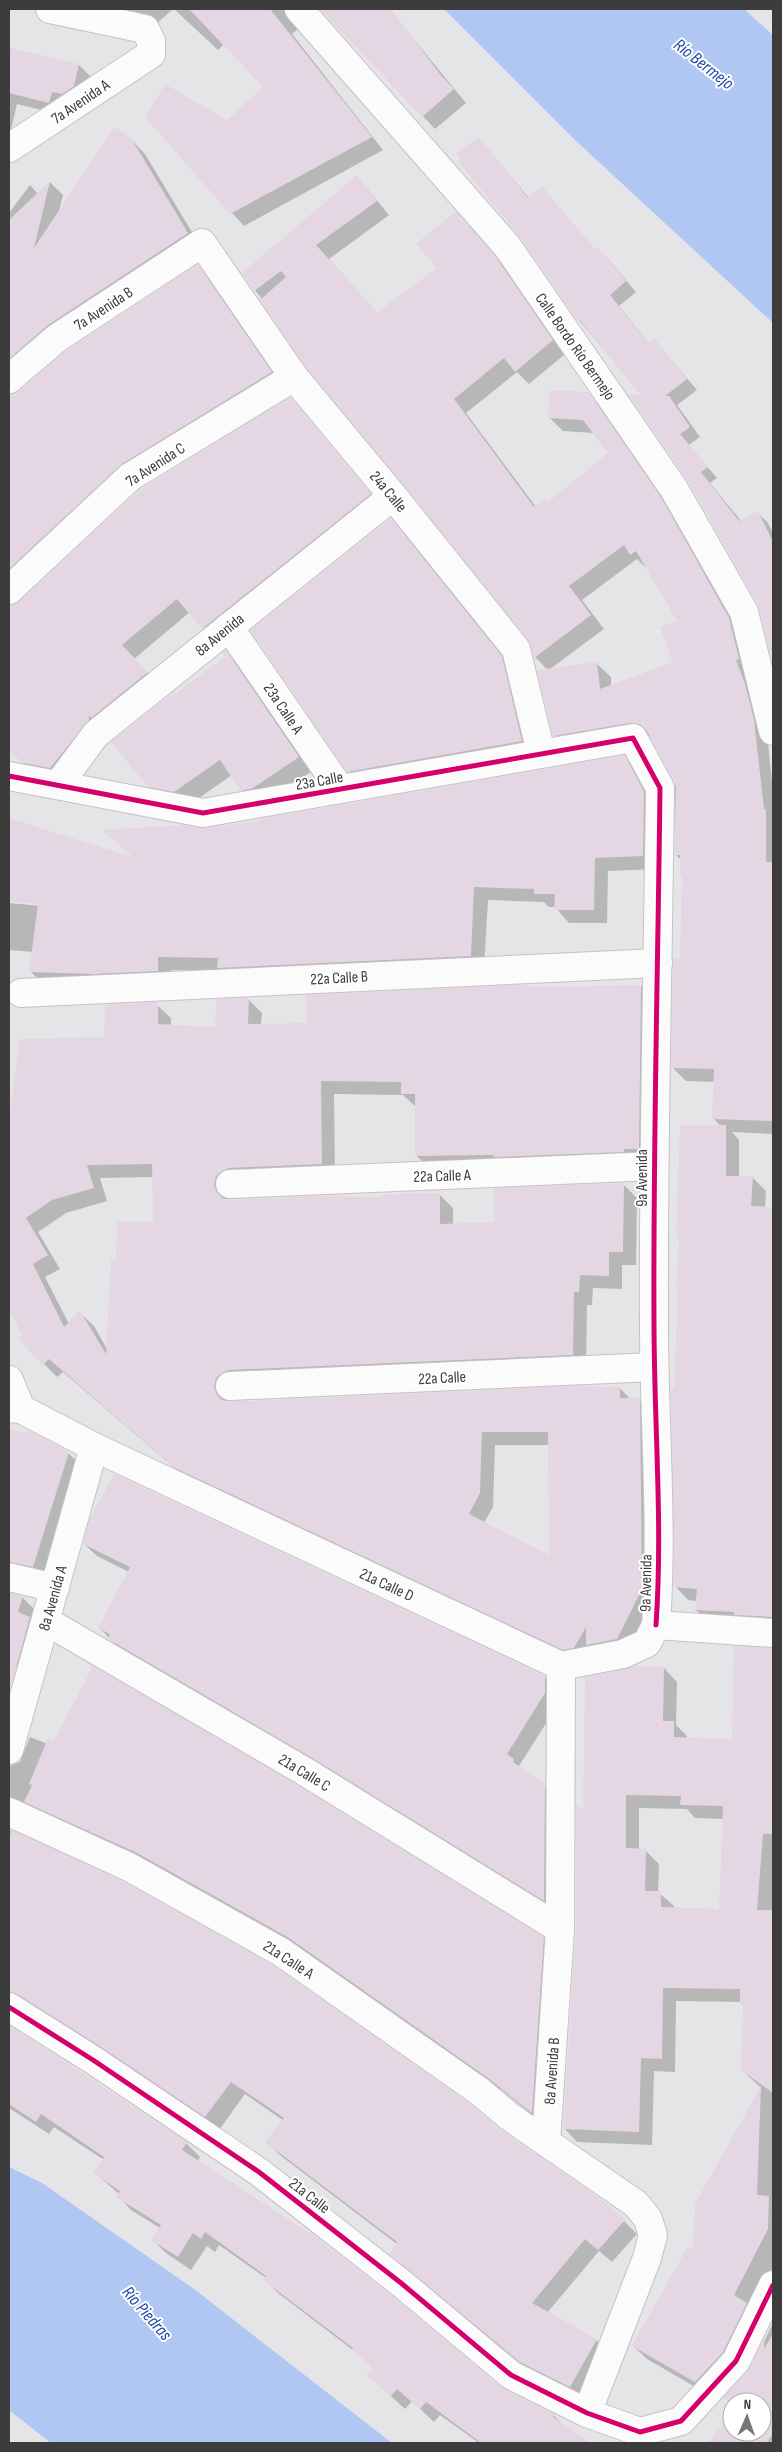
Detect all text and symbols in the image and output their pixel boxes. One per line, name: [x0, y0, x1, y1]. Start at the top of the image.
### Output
water label: Río Bermejo: [670, 34, 738, 95]
street label: 7a Avenida A: [48, 76, 114, 129]
street label: 7a Avenida B: [71, 283, 137, 335]
street label: Calle Bordo Río Bermejo: [531, 290, 619, 404]
street label: 7a Avenida C: [123, 439, 189, 491]
street label: 24a Calle: [365, 468, 411, 516]
street label: 8a Avenida: [192, 610, 248, 661]
street label: 23a Calle A: [259, 680, 307, 738]
street label: 23a Calle: [294, 768, 345, 795]
street label: 22a Calle B: [310, 968, 368, 989]
street label: 9a Avenida: [633, 1149, 652, 1207]
street label: 22a Calle A: [413, 1166, 471, 1187]
street label: 22a Calle: [418, 1368, 467, 1389]
street label: 9a Avenida: [636, 1554, 657, 1612]
street label: 8a Avenida A: [35, 1563, 72, 1633]
street label: 21a Calle D: [356, 1565, 417, 1606]
street label: 21a Calle C: [275, 1750, 334, 1796]
street label: 21a Calle A: [259, 1937, 317, 1984]
street label: 8a Avenida B: [541, 2037, 564, 2105]
street label: 21a Calle: [285, 2174, 333, 2218]
water label: Río Piedras: [117, 2282, 176, 2345]
north arrow: [722, 2392, 772, 2442]
text: N: [743, 2396, 751, 2413]

